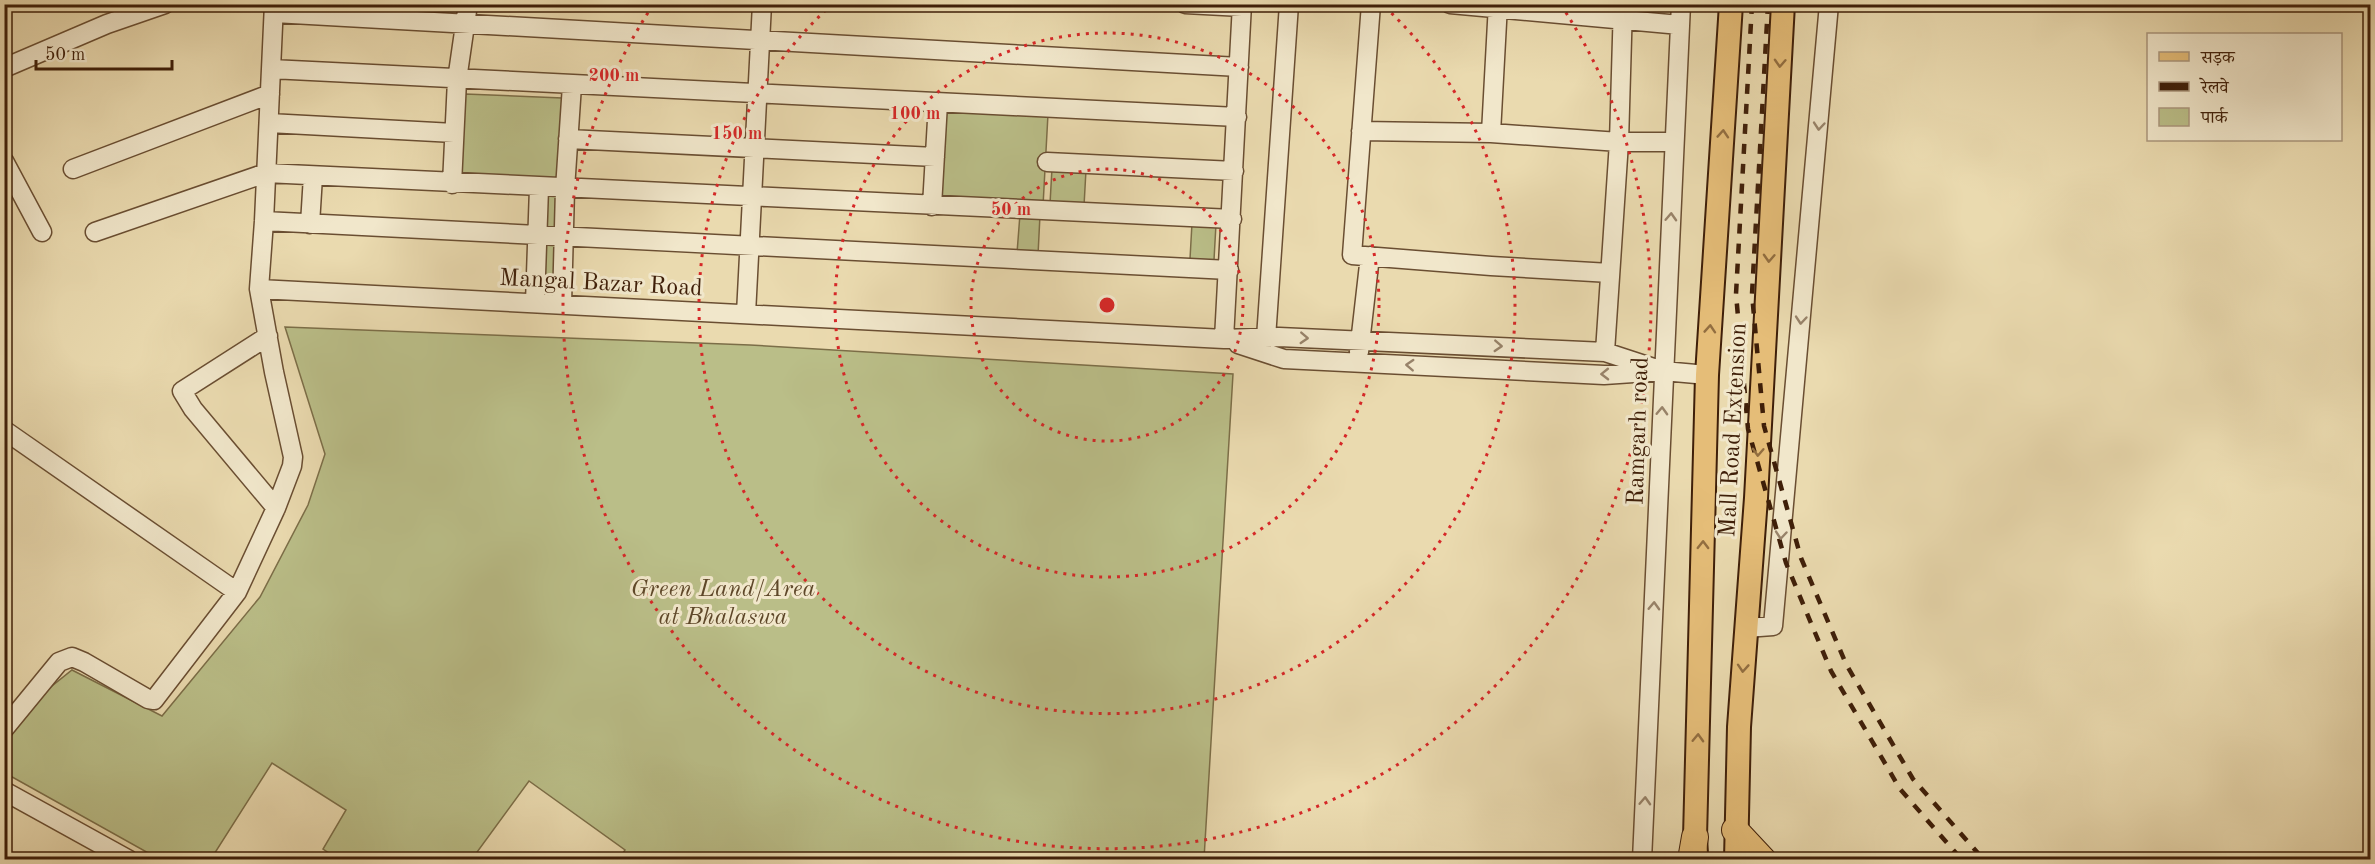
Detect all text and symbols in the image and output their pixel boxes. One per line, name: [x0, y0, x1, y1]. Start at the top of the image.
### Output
scale bar: [36, 33, 172, 71]
legend: [2147, 33, 2342, 141]
text: 50 m: [45, 46, 85, 64]
text: सड़क: [2200, 49, 2236, 67]
one-way arrow: [1774, 58, 1787, 67]
text: 200 m: [589, 67, 639, 85]
text: रेलवे: [2199, 77, 2230, 97]
text: 100 m: [890, 105, 940, 123]
text: पार्क: [2200, 107, 2229, 127]
one-way arrow: [1813, 121, 1826, 130]
text: 150 m: [712, 125, 762, 143]
one-way arrow: [1716, 130, 1729, 139]
text: 50 m: [991, 201, 1031, 219]
one-way arrow: [1664, 212, 1677, 221]
one-way arrow: [1763, 253, 1776, 262]
street label: Mangal Bazar Road: [499, 267, 703, 301]
centre of rings: [1097, 295, 1117, 315]
one-way arrow: [1794, 315, 1807, 324]
street label: Mall Road Extension: [1716, 322, 1752, 538]
one-way arrow: [1703, 324, 1716, 333]
one-way arrow: [1299, 332, 1308, 345]
one-way arrow: [1494, 340, 1503, 353]
street label: Ramgarh road: [1624, 356, 1654, 506]
one-way arrow: [1405, 358, 1414, 371]
one-way arrow: [1600, 368, 1609, 380]
one-way arrow: [1655, 407, 1668, 416]
one-way arrow: [1752, 448, 1765, 457]
one-way arrow: [1775, 530, 1788, 539]
one-way arrow: [1697, 540, 1710, 549]
park label: Green Land/Area at Bhalaswa: [631, 578, 816, 630]
one-way arrow: [1647, 602, 1660, 611]
one-way arrow: [1737, 663, 1750, 672]
one-way arrow: [1691, 734, 1704, 743]
one-way arrow: [1639, 797, 1652, 806]

